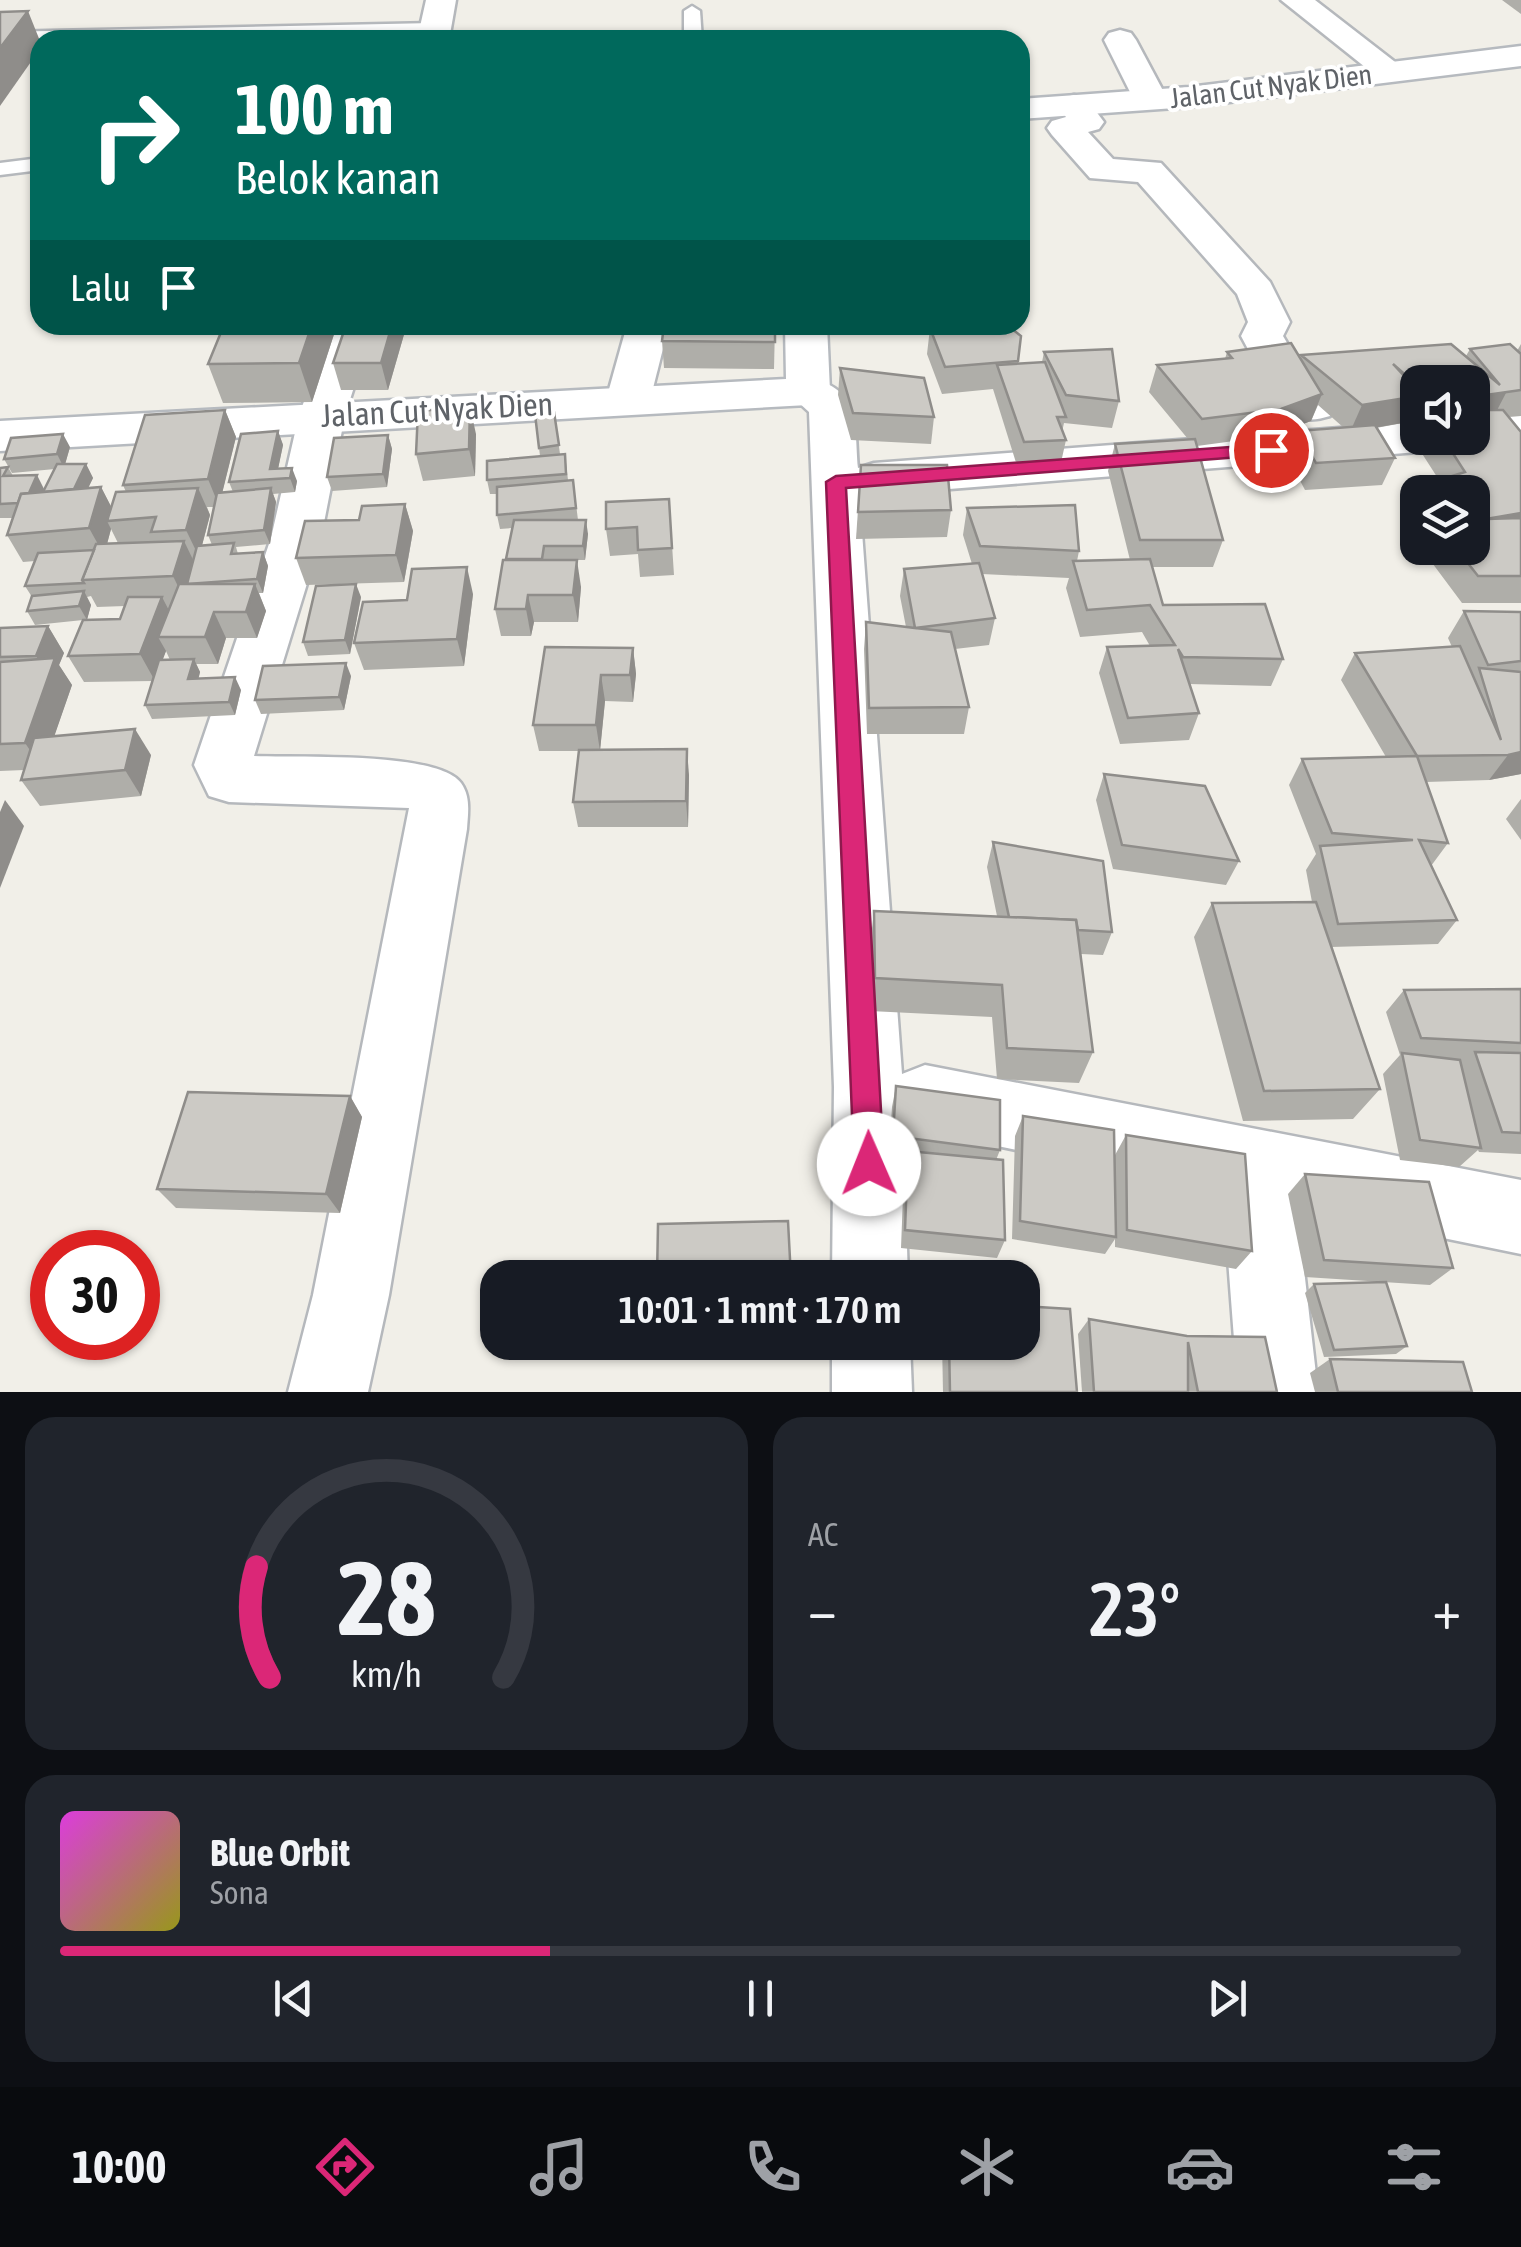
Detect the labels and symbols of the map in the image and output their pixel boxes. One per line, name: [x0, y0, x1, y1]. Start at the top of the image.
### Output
street label: Jalan Cut Nyak Dien: [1168, 58, 1374, 114]
street label: Jalan Cut Nyak Dien: [320, 385, 554, 434]
pin: [1229, 408, 1314, 493]
position arrow: [817, 1112, 921, 1216]
speed limit sign: 30: [30, 1230, 160, 1360]

